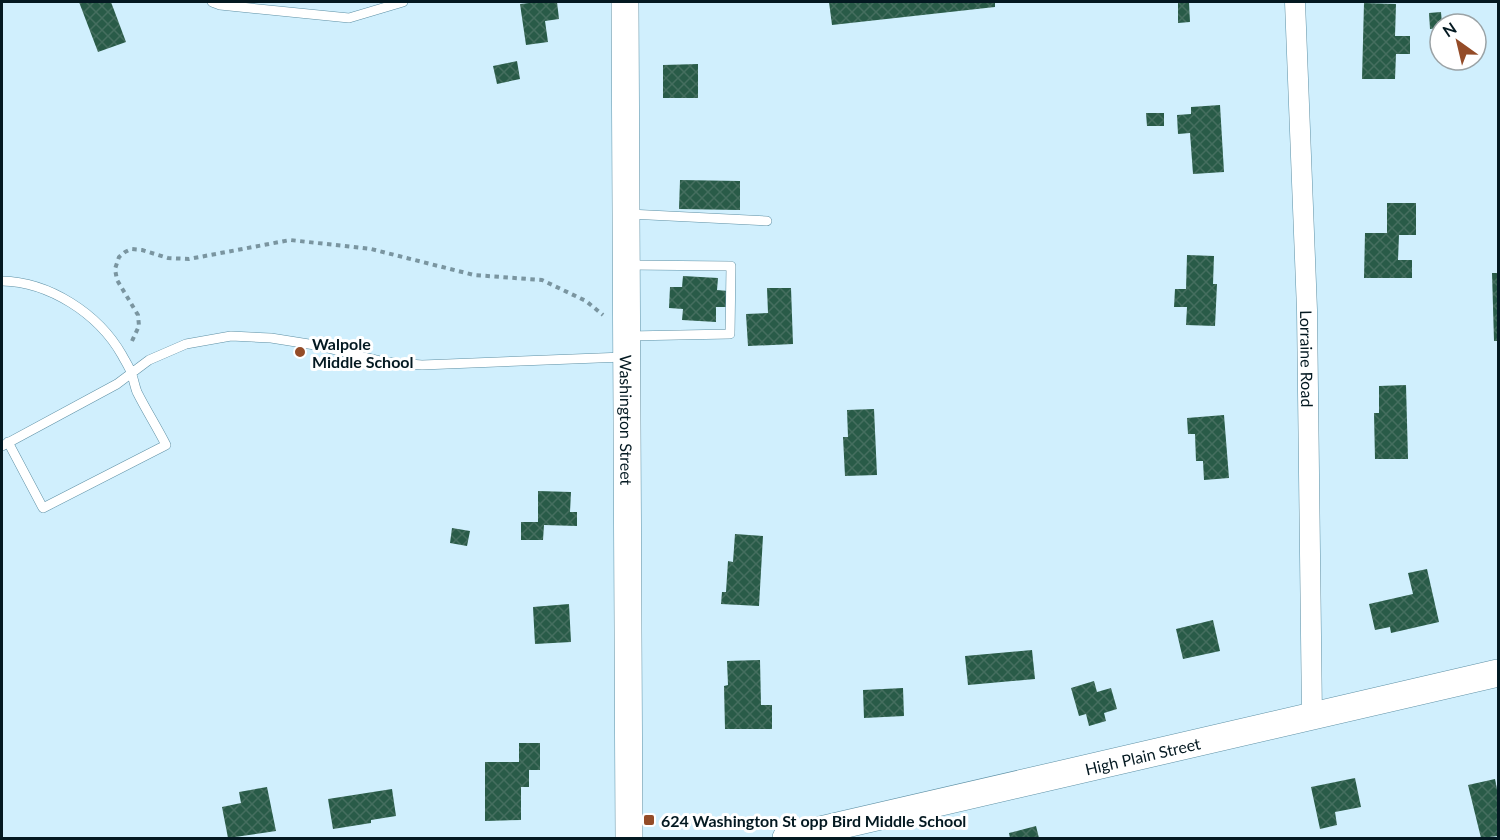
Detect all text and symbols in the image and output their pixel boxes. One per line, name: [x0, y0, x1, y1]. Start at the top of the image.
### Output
north arrow: [1428, 12, 1488, 72]
text: N: [1439, 18, 1460, 40]
street label: Lorraine Road: [1298, 310, 1318, 407]
place label: Walpole Middle School: [312, 334, 414, 371]
marker: Walpole Middle School: [293, 345, 307, 359]
street label: Washington Street: [617, 355, 637, 486]
street label: High Plain Street: [1083, 733, 1202, 778]
place label: 624 Washington St opp Bird Middle School: [661, 811, 966, 830]
marker: 624 Washington St opp Bird Middle School: [642, 813, 656, 827]

